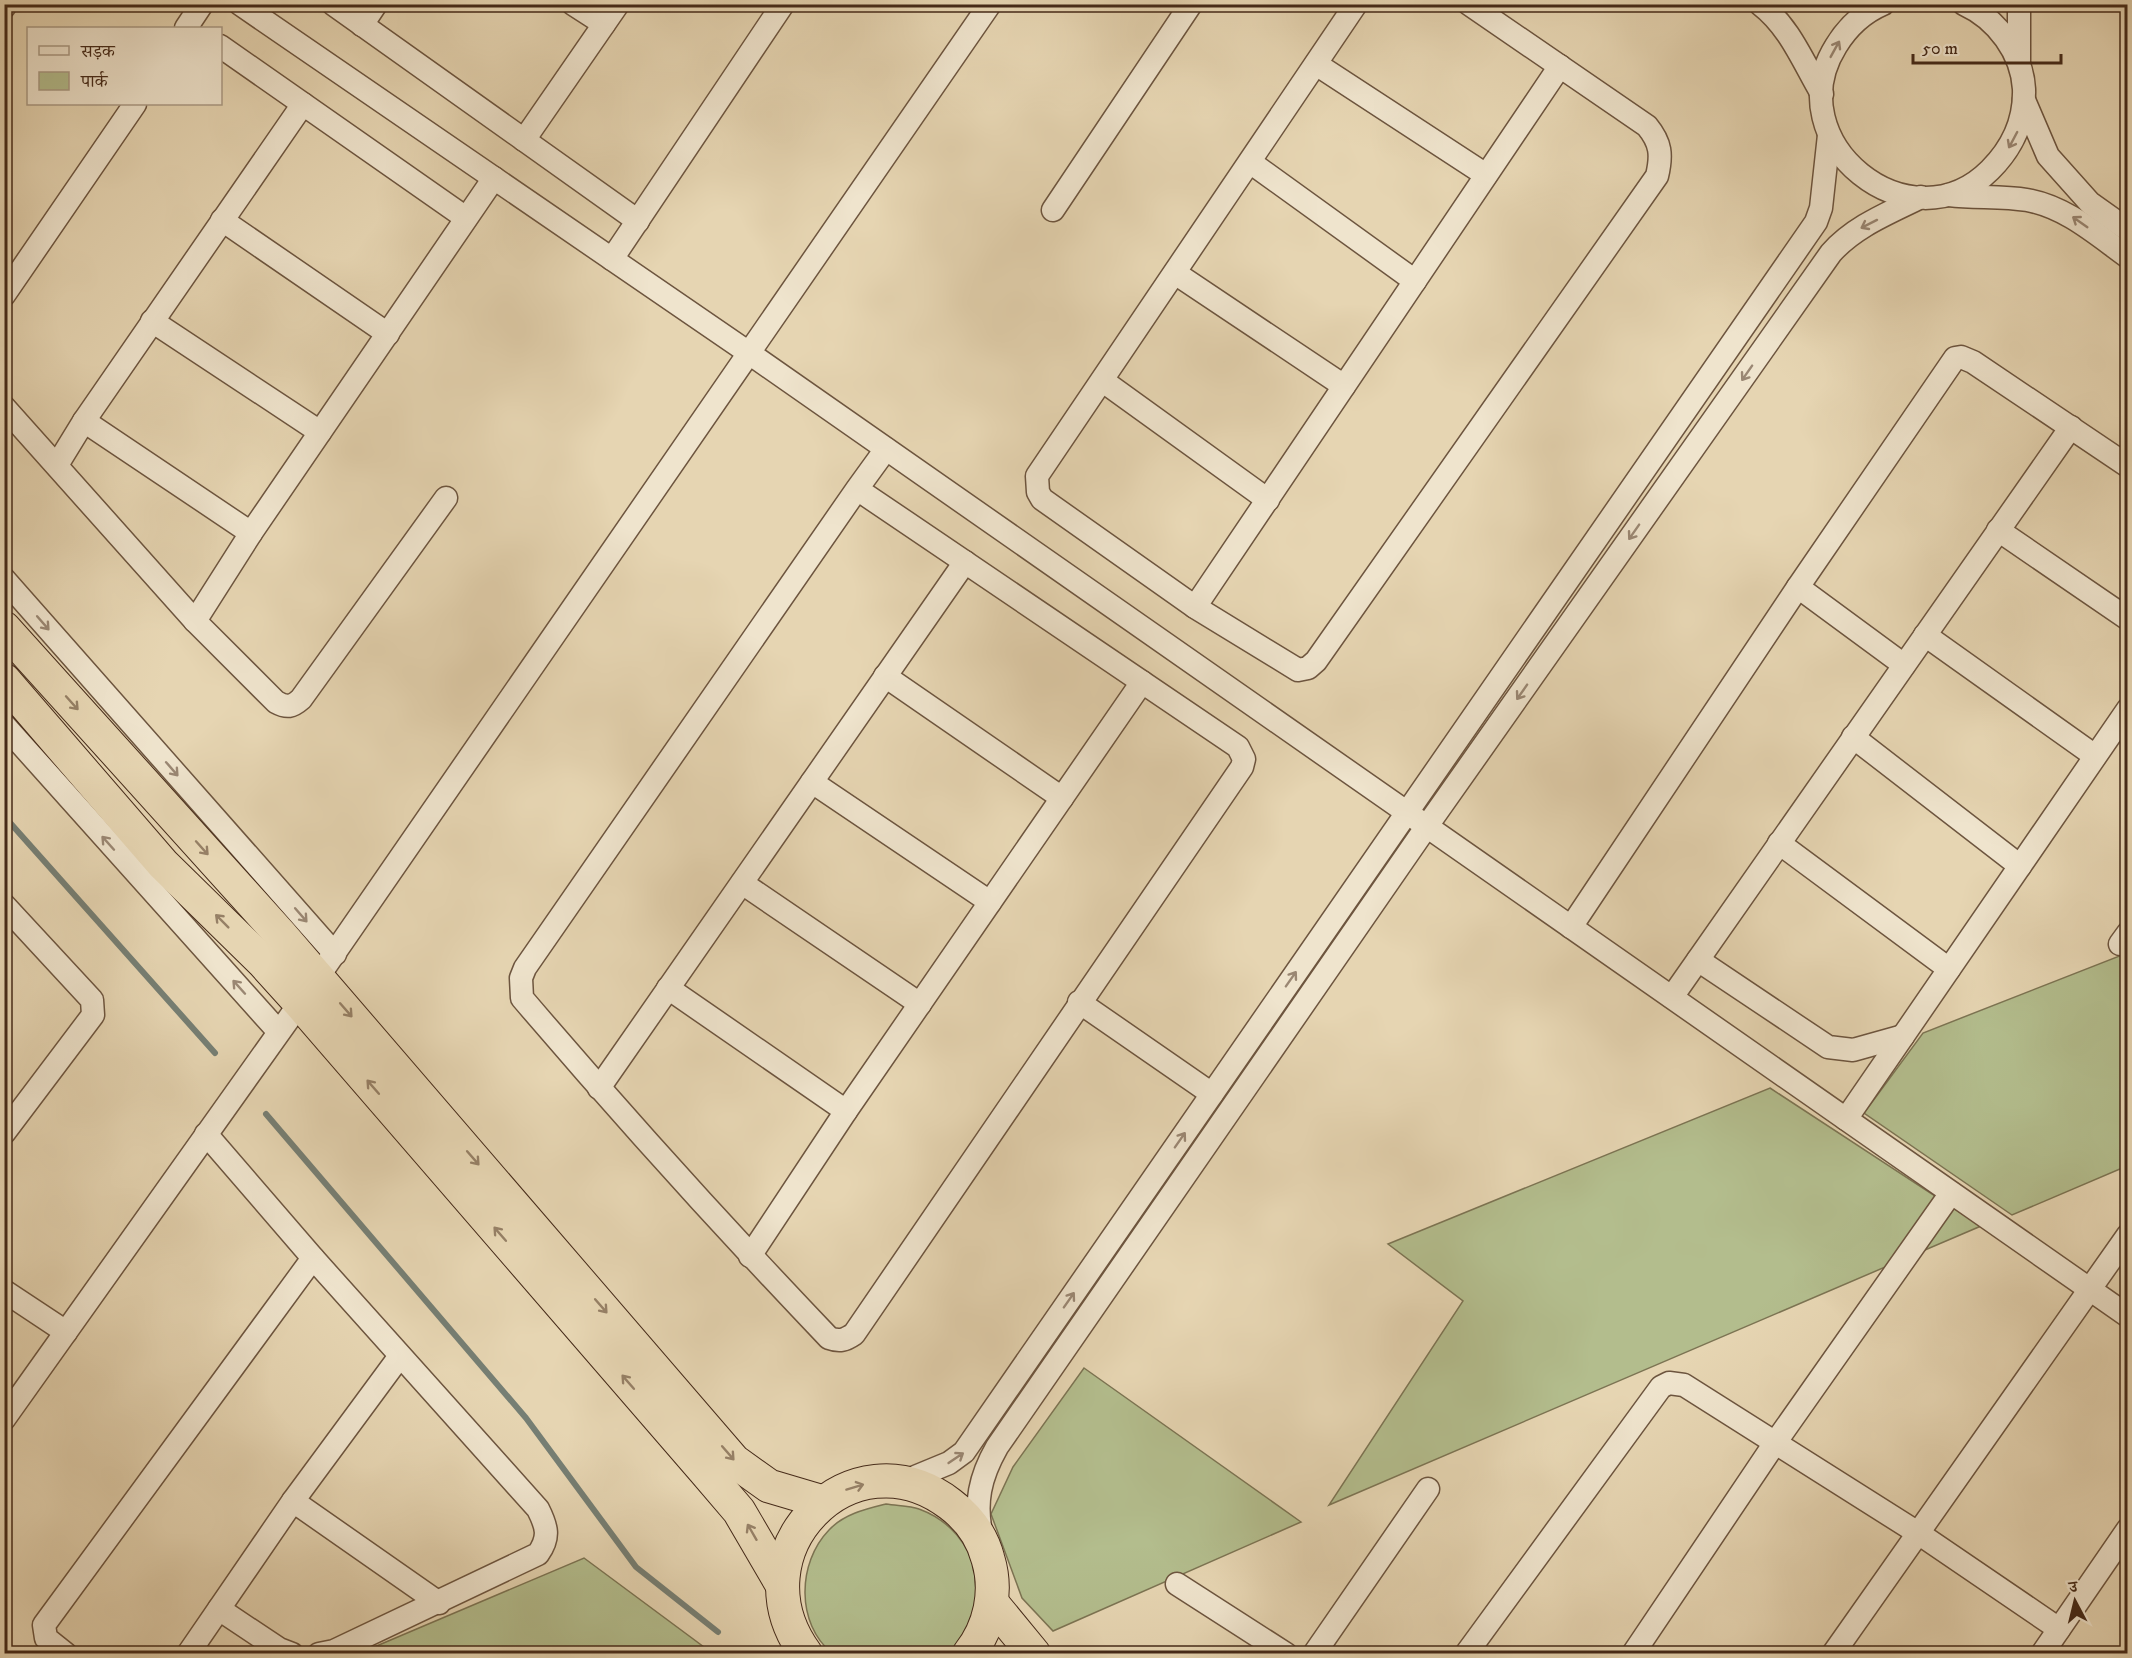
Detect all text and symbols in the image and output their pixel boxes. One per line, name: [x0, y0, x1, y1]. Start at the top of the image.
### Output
legend: [27, 27, 222, 105]
scale bar: [1913, 27, 2062, 65]
text: 50 m: [1922, 38, 1958, 60]
text: सड़क: [80, 41, 116, 63]
one-way arrow: [1829, 41, 1841, 58]
text: पार्क: [80, 71, 109, 93]
one-way arrow: [2007, 131, 2018, 149]
one-way arrow: [2072, 216, 2088, 229]
one-way arrow: [1860, 218, 1878, 230]
one-way arrow: [1740, 365, 1753, 381]
one-way arrow: [1628, 524, 1640, 540]
one-way arrow: [36, 615, 50, 630]
one-way arrow: [1516, 683, 1528, 699]
one-way arrow: [65, 695, 79, 710]
one-way arrow: [165, 761, 179, 776]
one-way arrow: [101, 836, 115, 851]
one-way arrow: [195, 840, 209, 855]
one-way arrow: [294, 907, 308, 922]
one-way arrow: [214, 914, 229, 929]
one-way arrow: [1285, 972, 1297, 988]
one-way arrow: [232, 980, 246, 995]
one-way arrow: [339, 1002, 353, 1017]
one-way arrow: [366, 1080, 380, 1095]
one-way arrow: [1174, 1132, 1186, 1148]
one-way arrow: [466, 1150, 480, 1165]
one-way arrow: [494, 1227, 508, 1243]
one-way arrow: [1063, 1293, 1075, 1309]
one-way arrow: [594, 1298, 607, 1314]
one-way arrow: [621, 1375, 635, 1390]
one-way arrow: [721, 1445, 735, 1460]
one-way arrow: [947, 1452, 963, 1464]
one-way arrow: [845, 1481, 864, 1492]
one-way arrow: [745, 1524, 757, 1541]
north arrow: [2045, 1571, 2105, 1631]
text: उ: [2067, 1576, 2080, 1598]

